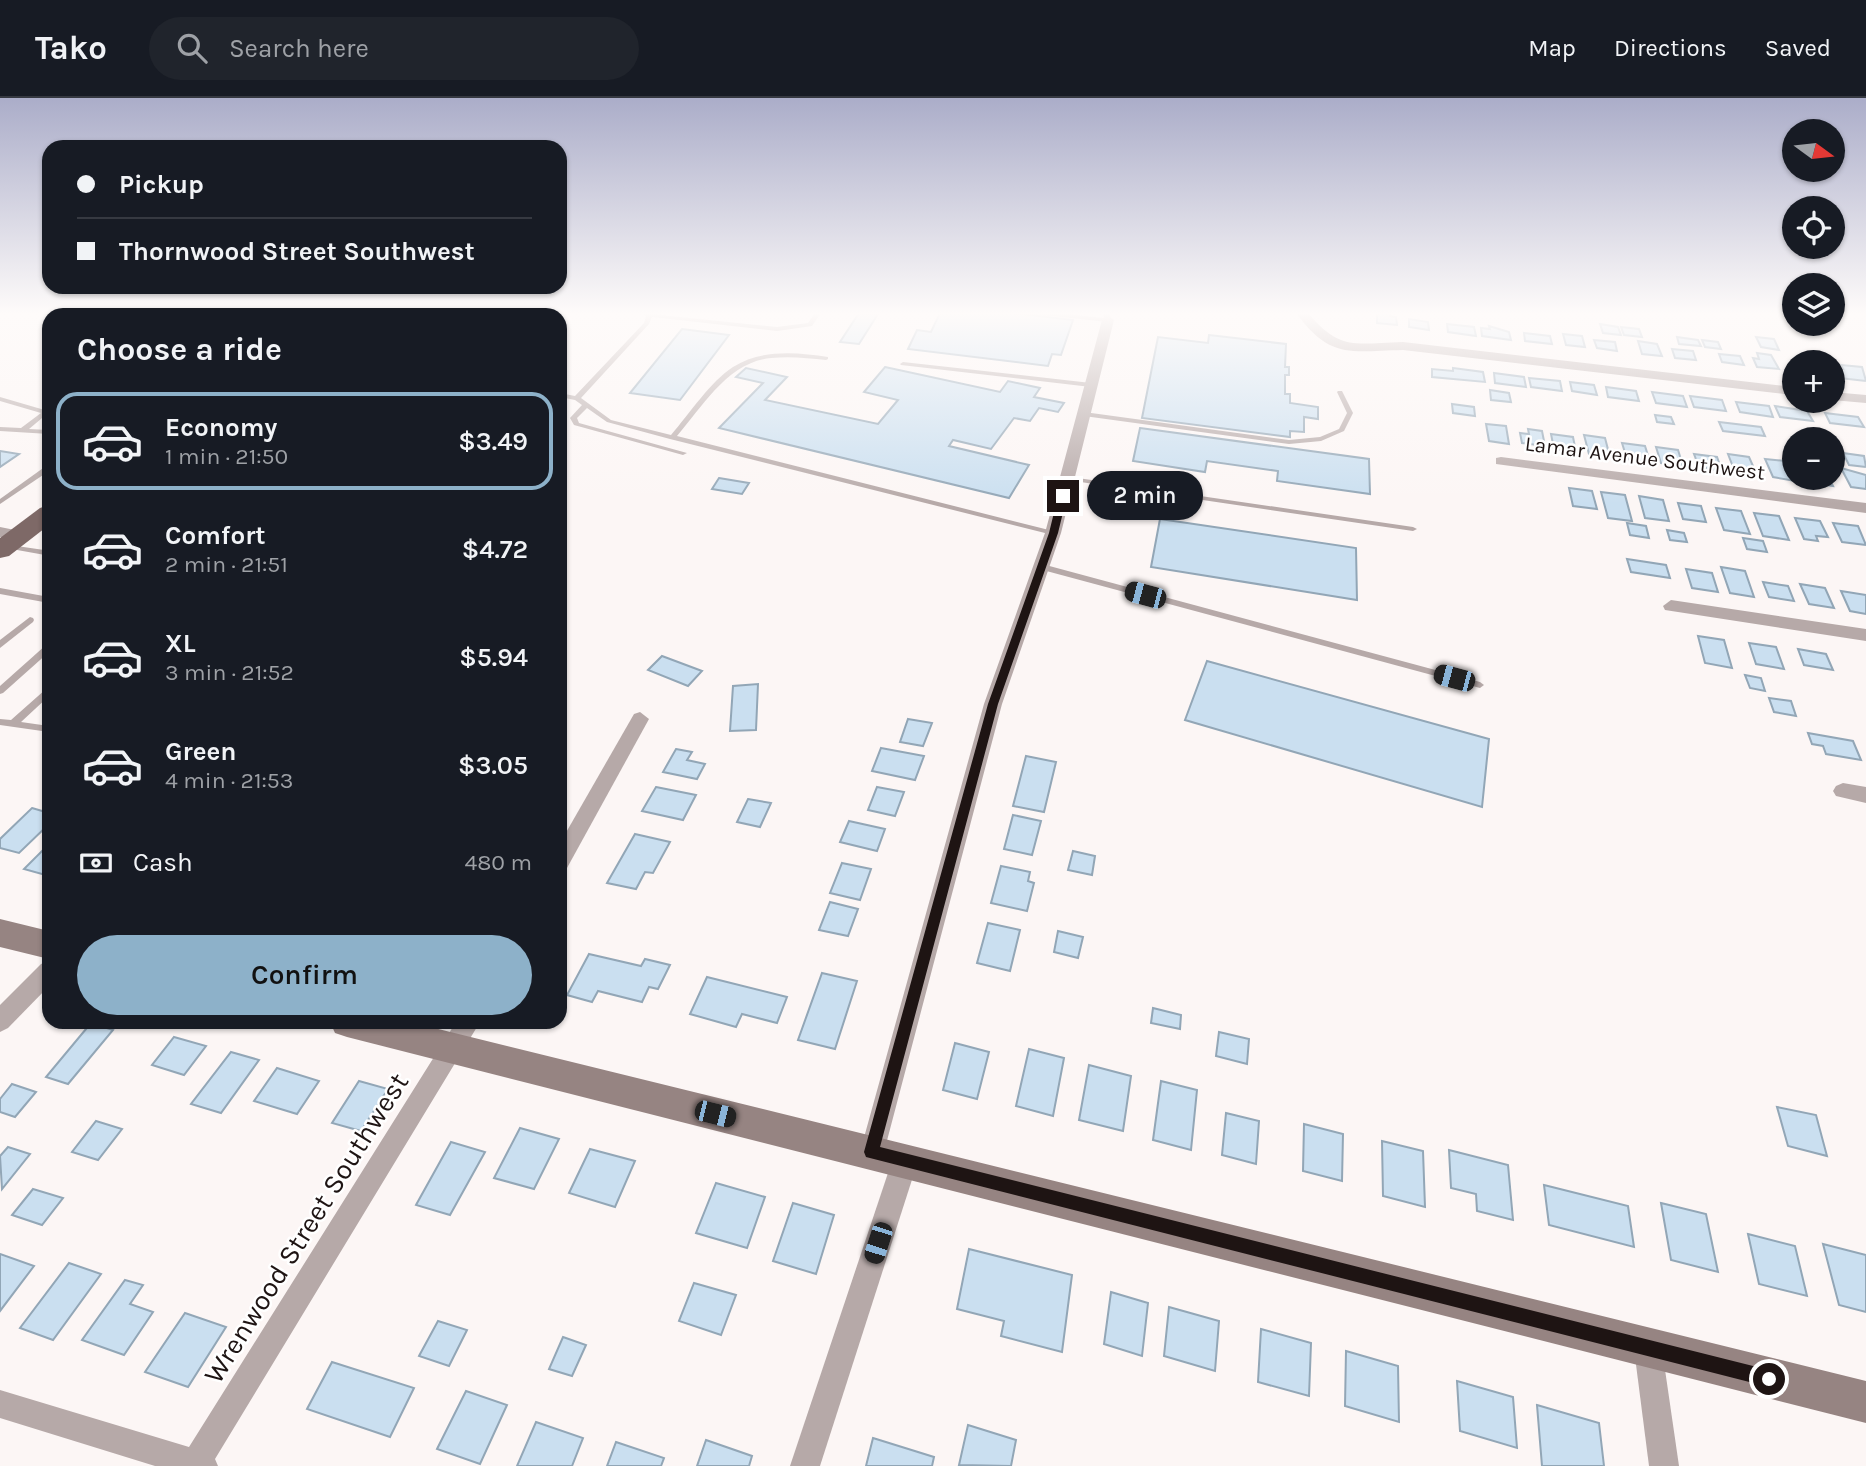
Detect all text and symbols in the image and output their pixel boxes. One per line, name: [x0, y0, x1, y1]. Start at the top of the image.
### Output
search box: [149, 17, 639, 80]
text: Tako: [35, 29, 107, 67]
icon: search: [173, 29, 211, 67]
text: Search here: [229, 33, 369, 64]
text: Map: [1528, 34, 1576, 62]
text: Directions: [1614, 34, 1727, 62]
text: Saved: [1765, 34, 1831, 62]
north arrow: [1782, 119, 1844, 182]
map controls: [1782, 119, 1845, 490]
text: Pickup: [119, 169, 204, 200]
button: locate: [1782, 196, 1845, 259]
text: Thornwood Street Southwest: [119, 236, 475, 267]
button: layers: [1782, 273, 1845, 336]
text: Choose a ride: [77, 331, 282, 368]
button: +: [1782, 350, 1845, 413]
icon: car: [81, 410, 144, 473]
text: Economy: [165, 412, 277, 443]
text: $3.49: [458, 426, 528, 457]
button: −: [1782, 427, 1845, 490]
street label: Lamar Avenue Southwest: [1524, 431, 1766, 485]
text: 1 min · 21:50: [165, 443, 288, 470]
callout: 2 min: [1088, 472, 1203, 520]
route end: [1047, 480, 1079, 512]
text: 2 min: [1114, 482, 1176, 509]
icon: car: [81, 518, 144, 581]
text: Comfort: [165, 520, 266, 551]
text: $4.72: [462, 534, 528, 565]
text: 2 min · 21:51: [165, 551, 288, 578]
car: [1122, 579, 1169, 611]
icon: car: [81, 626, 144, 689]
text: XL: [165, 628, 196, 659]
text: $5.94: [459, 642, 528, 673]
text: 3 min · 21:52: [165, 659, 294, 686]
car: [1431, 662, 1478, 694]
icon: car: [81, 734, 144, 797]
text: Green: [165, 736, 237, 767]
text: $3.05: [458, 750, 528, 781]
text: 4 min · 21:53: [165, 767, 293, 794]
icon: cash: [77, 844, 115, 882]
text: Cash: [133, 847, 193, 878]
text: 480 m: [464, 849, 532, 876]
button: Confirm: [77, 935, 532, 1015]
street label: Wrenwood Street Southwest: [197, 1067, 415, 1389]
car: [693, 1099, 738, 1129]
car: [862, 1220, 895, 1266]
route start: [1753, 1363, 1785, 1395]

